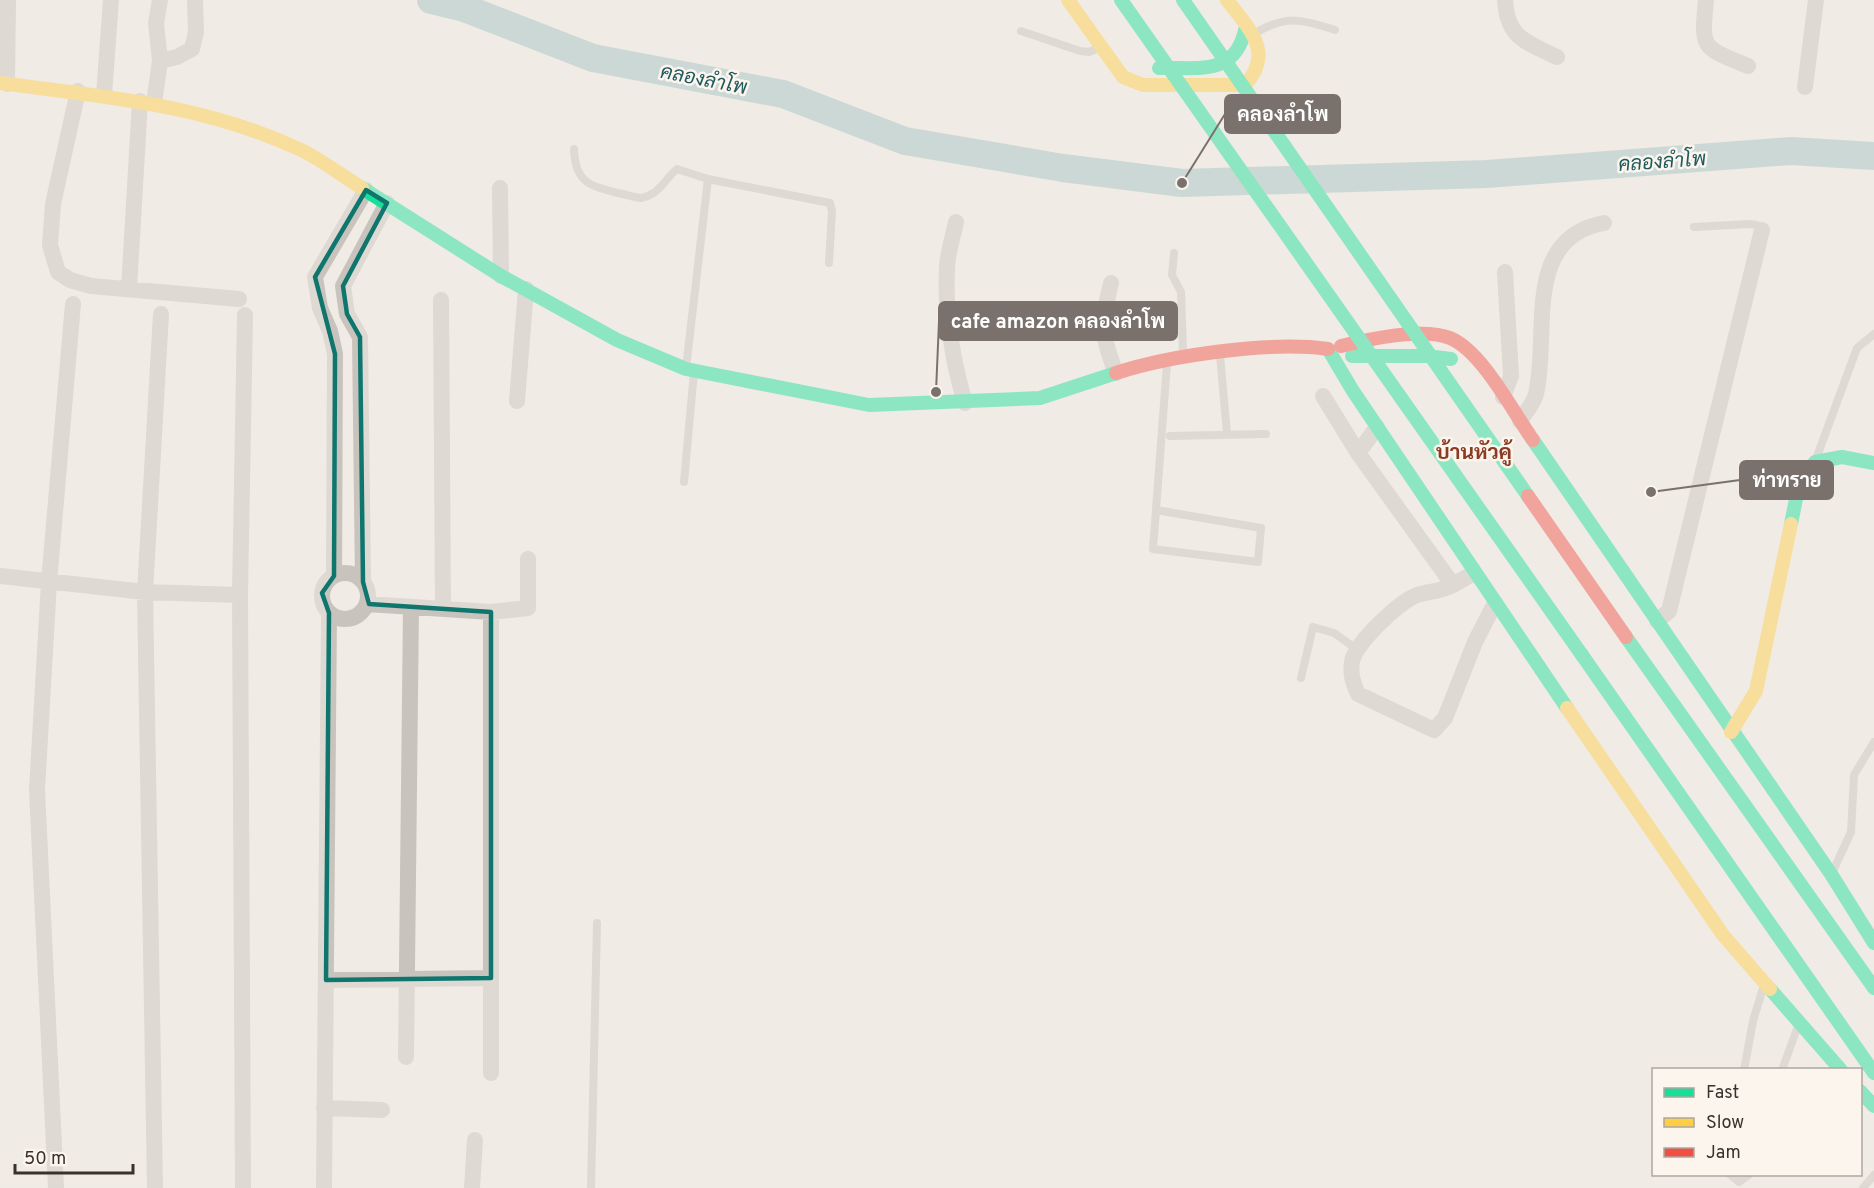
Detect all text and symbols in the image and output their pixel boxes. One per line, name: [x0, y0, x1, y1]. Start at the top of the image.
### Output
water label: คลองลำโพ: [658, 58, 750, 102]
callout: คลองลำโพ: [1225, 95, 1340, 133]
text: คลองลำโพ: [1237, 100, 1329, 129]
water label: คลองลำโพ: [1617, 145, 1707, 179]
callout: cafe amazon คลองลำโพ: [939, 302, 1177, 340]
text: cafe amazon คลองลำโพ: [951, 307, 1165, 336]
district label: บ้านหัวคู้: [1436, 439, 1513, 467]
callout: ท่าทราย: [1740, 461, 1833, 499]
text: ท่าทราย: [1752, 468, 1822, 495]
legend: [1652, 1068, 1862, 1176]
text: Fast: [1706, 1082, 1739, 1105]
text: Slow: [1706, 1112, 1744, 1135]
scale bar: [15, 1137, 134, 1175]
text: Jam: [1706, 1142, 1741, 1165]
text: 50 m: [24, 1148, 66, 1171]

